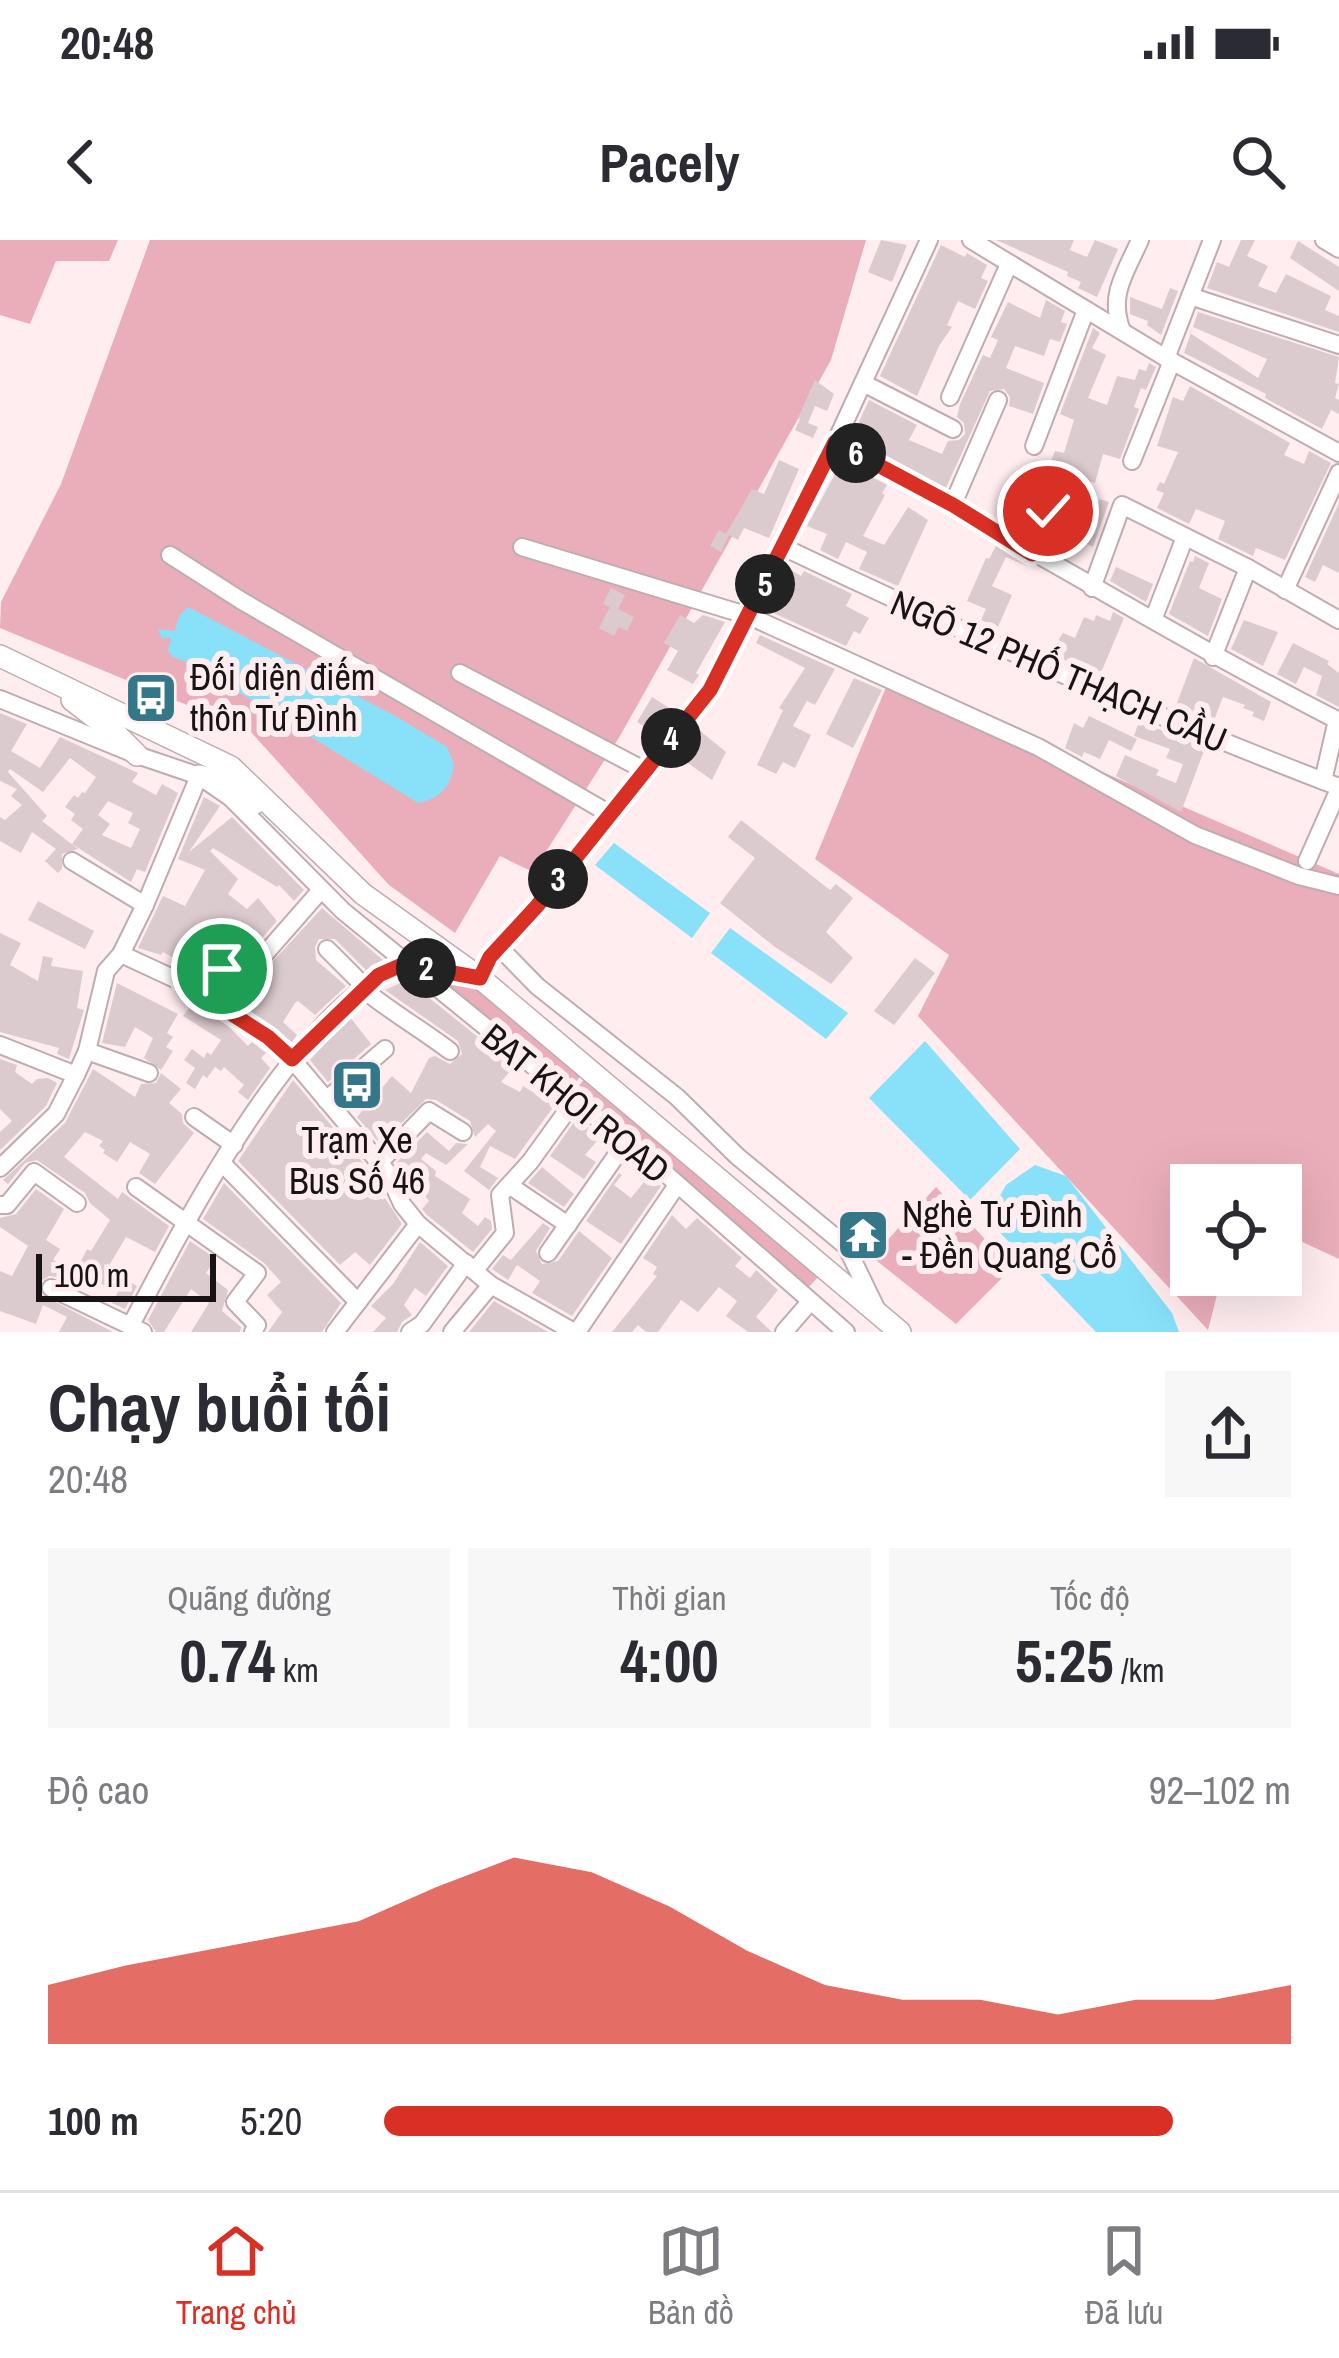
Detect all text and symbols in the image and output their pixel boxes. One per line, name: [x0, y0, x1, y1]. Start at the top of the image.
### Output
text: 20:48: [60, 12, 154, 73]
text: Pacely: [599, 126, 740, 199]
icon: back: [48, 129, 114, 195]
icon: search: [1225, 129, 1291, 195]
pin: 6: [826, 423, 886, 483]
text: 6: [848, 431, 864, 475]
pin: [997, 460, 1099, 562]
icon: check: [1015, 478, 1081, 544]
pin: 5: [735, 554, 795, 614]
text: 5: [757, 562, 773, 606]
street label: NGÕ 12 PHỐ THẠCH CẦU: [884, 579, 1234, 763]
place label: Đối diện điếm thôn Tư Đình: [190, 653, 375, 742]
bus stop icon: Đối diện điếm thôn Tư Đình: [123, 670, 179, 726]
pin: 4: [641, 708, 701, 768]
text: 4: [663, 716, 679, 760]
pin: 3: [528, 849, 588, 909]
text: 3: [550, 857, 566, 901]
pin: [171, 918, 273, 1020]
icon: arrive: [189, 936, 255, 1002]
pin: 2: [396, 938, 456, 998]
text: 2: [418, 946, 434, 990]
street label: BAT KHOI ROAD: [472, 1012, 680, 1194]
bus stop icon: Trạm Xe Bus Số 46: [329, 1057, 385, 1113]
place label: Trạm Xe Bus Số 46: [289, 1116, 425, 1205]
map controls: [1170, 1164, 1302, 1296]
button: locate: [1170, 1164, 1302, 1296]
place label: Nghè Tư Đình - Đền Quang Cổ: [902, 1190, 1117, 1279]
temple icon: Nghè Tư Đình - Đền Quang Cổ: [835, 1207, 891, 1263]
scale bar: [36, 1248, 216, 1301]
text: 100 m: [54, 1253, 129, 1297]
text: Chạy buổi tối: [48, 1363, 391, 1452]
button: share: [1165, 1371, 1291, 1497]
text: 20:48: [48, 1453, 128, 1505]
text: Quãng đường: [167, 1576, 331, 1620]
text: Thời gian: [612, 1576, 727, 1620]
text: Tốc độ: [1050, 1576, 1130, 1620]
text: 0.74: [179, 1620, 275, 1701]
text: 4:00: [620, 1620, 719, 1701]
text: 5:25: [1015, 1620, 1114, 1701]
text: km: [275, 1648, 319, 1692]
text: /km: [1114, 1648, 1165, 1692]
text: Độ cao: [48, 1764, 149, 1816]
text: 92–102 m: [1149, 1764, 1291, 1816]
text: 100 m: [48, 2095, 139, 2147]
text: 5:20: [240, 2095, 302, 2147]
tab: Trang chủ: [176, 2218, 297, 2334]
tab: Bản đồ: [648, 2218, 734, 2334]
tab: Đã lưu: [1085, 2218, 1163, 2334]

